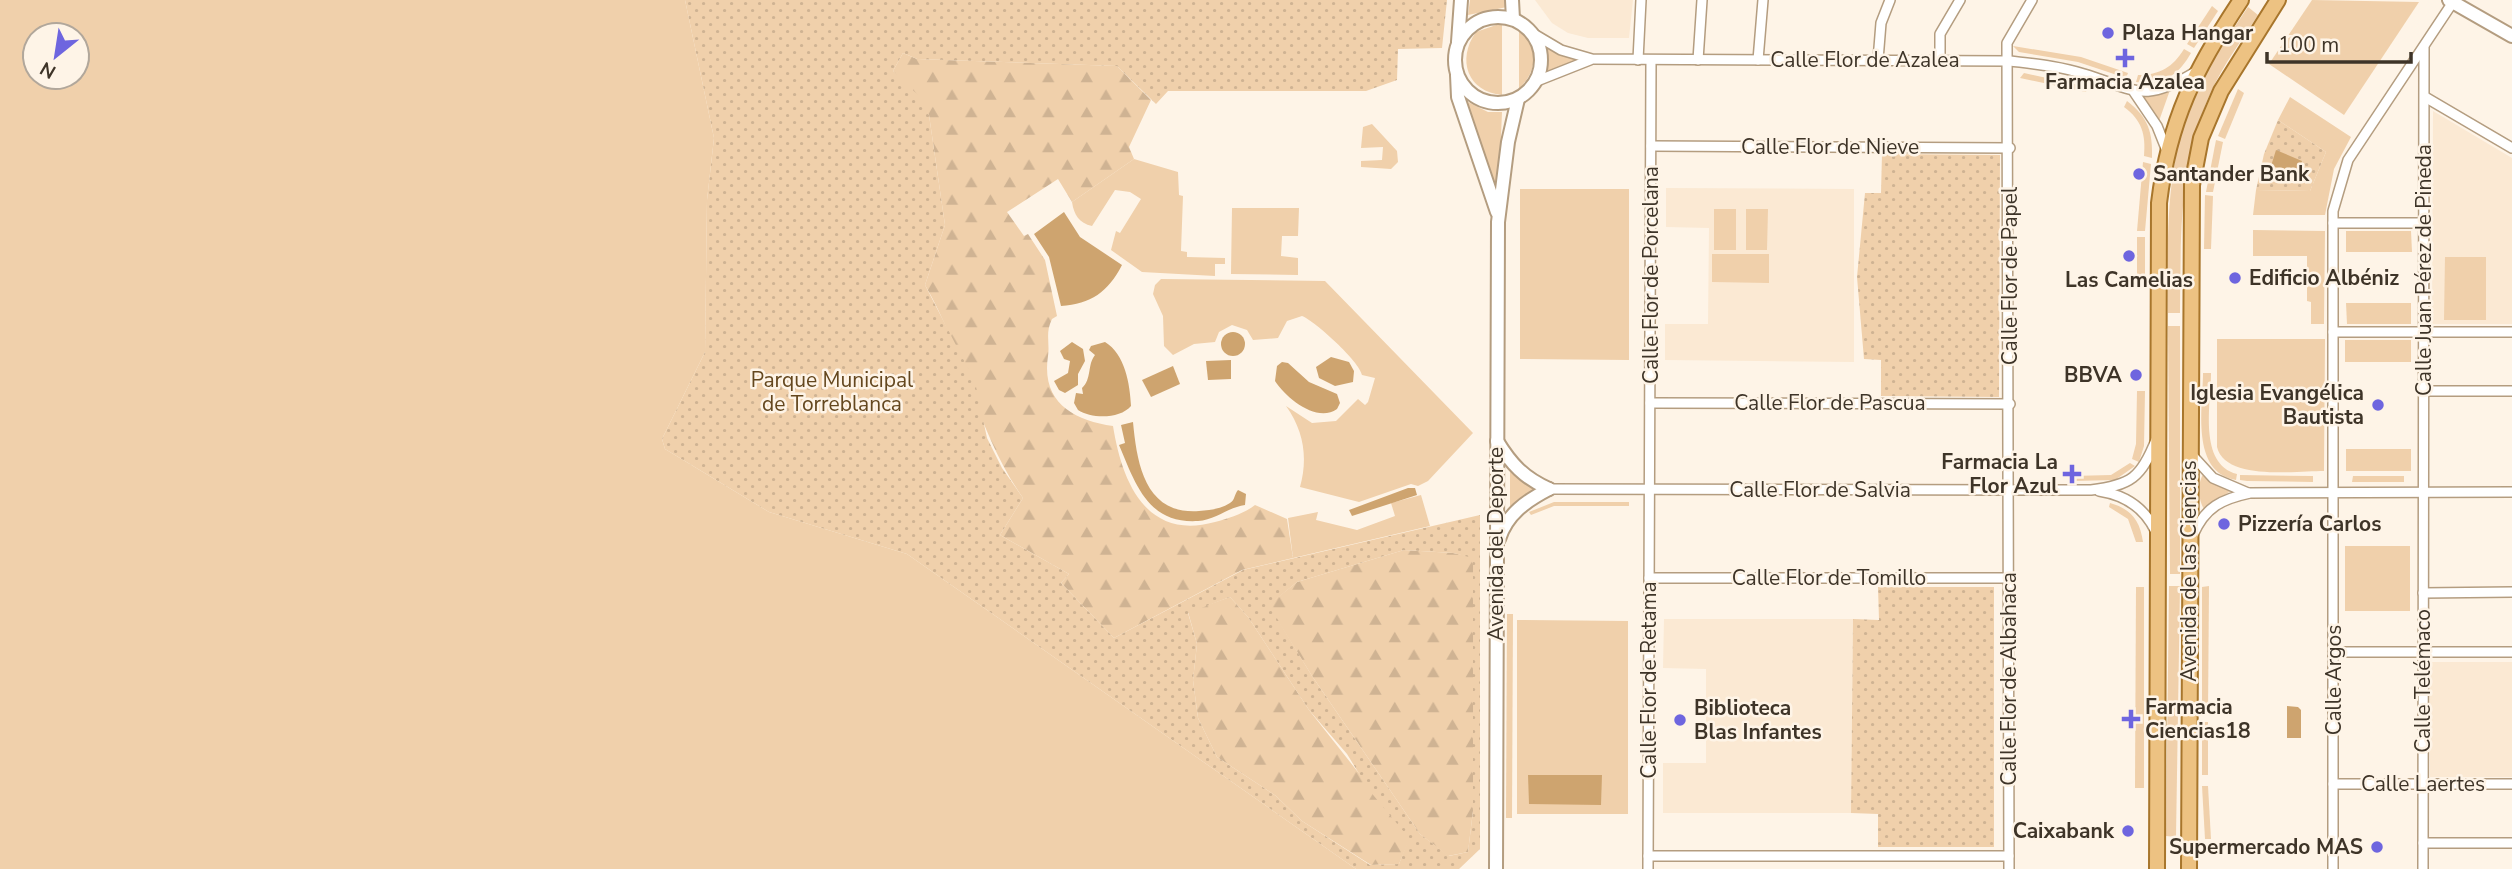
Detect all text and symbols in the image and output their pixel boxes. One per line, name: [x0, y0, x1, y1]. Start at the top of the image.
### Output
place label: Plaza Hangar: [2122, 19, 2254, 47]
north arrow: [21, 21, 91, 91]
scale bar: [2267, 21, 2410, 65]
marker: Plaza Hangar: [2100, 25, 2116, 41]
text: 100 m: [2278, 31, 2339, 59]
street label: Calle Flor de Azalea: [1770, 46, 1960, 74]
marker: Farmacia Azalea: [2117, 50, 2133, 66]
text: N: [35, 55, 61, 85]
place label: Farmacia Azalea: [2045, 68, 2205, 96]
street label: Calle Flor de Nieve: [1741, 133, 1919, 161]
street label: Calle Juan Pérez de Pineda: [2410, 144, 2438, 396]
place label: Santander Bank: [2153, 160, 2310, 188]
street label: Calle Flor de Porcelana: [1637, 166, 1665, 384]
marker: Santander Bank: [2131, 166, 2147, 182]
street label: Calle Flor de Papel: [1996, 186, 2024, 365]
marker: Las Camelias: [2121, 248, 2137, 264]
place label: Edificio Albéniz: [2249, 264, 2399, 292]
place label: Las Camelias: [2065, 266, 2193, 294]
marker: Edificio Albéniz: [2227, 270, 2243, 286]
place label: BBVA: [2064, 361, 2122, 389]
park label: Parque Municipal de Torreblanca: [751, 366, 914, 418]
marker: BBVA: [2128, 367, 2144, 383]
place label: Iglesia Evangélica Bautista: [2190, 379, 2364, 431]
street label: Calle Flor de Pascua: [1734, 389, 1926, 417]
marker: Iglesia Evangélica Bautista: [2370, 397, 2386, 413]
street label: Avenida del Deporte: [1482, 447, 1510, 641]
place label: Farmacia La Flor Azul: [1941, 448, 2058, 500]
street label: Avenida de las Ciencias: [2175, 460, 2203, 682]
marker: Farmacia La Flor Azul: [2064, 466, 2080, 482]
street label: Calle Flor de Salvia: [1729, 476, 1911, 504]
place label: Pizzería Carlos: [2238, 510, 2381, 538]
marker: Pizzería Carlos: [2216, 516, 2232, 532]
street label: Calle Flor de Tomillo: [1732, 564, 1926, 592]
street label: Calle Flor de Albahaca: [1995, 572, 2023, 786]
street label: Calle Flor de Retama: [1635, 581, 1663, 779]
street label: Calle Telémaco: [2409, 609, 2437, 753]
street label: Calle Argos: [2320, 625, 2348, 735]
place label: Farmacia Ciencias18: [2145, 693, 2250, 745]
place label: Biblioteca Blas Infantes: [1694, 694, 1822, 746]
marker: Farmacia Ciencias18: [2123, 711, 2139, 727]
marker: Biblioteca Blas Infantes: [1672, 712, 1688, 728]
street label: Calle Laertes: [2361, 770, 2485, 798]
place label: Caixabank: [2013, 817, 2115, 845]
marker: Caixabank: [2120, 823, 2136, 839]
place label: Supermercado MAS: [2169, 833, 2363, 861]
marker: Supermercado MAS: [2369, 839, 2385, 855]

